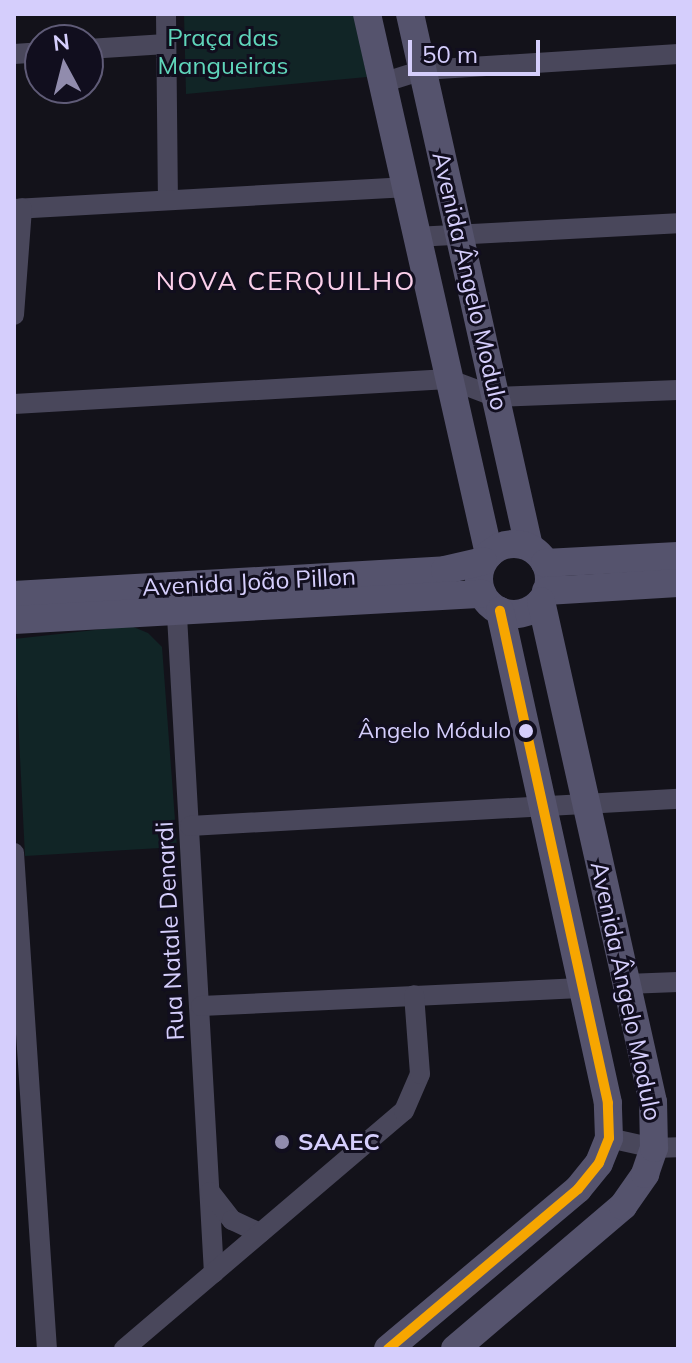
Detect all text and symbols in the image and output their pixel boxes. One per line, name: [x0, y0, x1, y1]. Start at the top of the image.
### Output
north arrow: [24, 24, 104, 104]
park label: Praça das Mangueiras: [157, 24, 289, 80]
scale bar: [412, 24, 544, 74]
text: N: [51, 27, 71, 57]
text: 50 m: [422, 39, 478, 69]
street label: Avenida Ângelo Modulo: [426, 149, 514, 413]
district label: NOVA CERQUILHO: [156, 265, 416, 297]
street label: Avenida João Pillon: [141, 562, 357, 602]
place label: Ângelo Módulo: [358, 718, 511, 744]
marker: Ângelo Módulo: [518, 723, 534, 739]
street label: Rua Natale Denardi: [150, 821, 190, 1041]
street label: Avenida Ângelo Modulo: [584, 859, 668, 1123]
place label: SAAEC: [298, 1128, 380, 1156]
marker: SAAEC: [273, 1133, 291, 1151]

